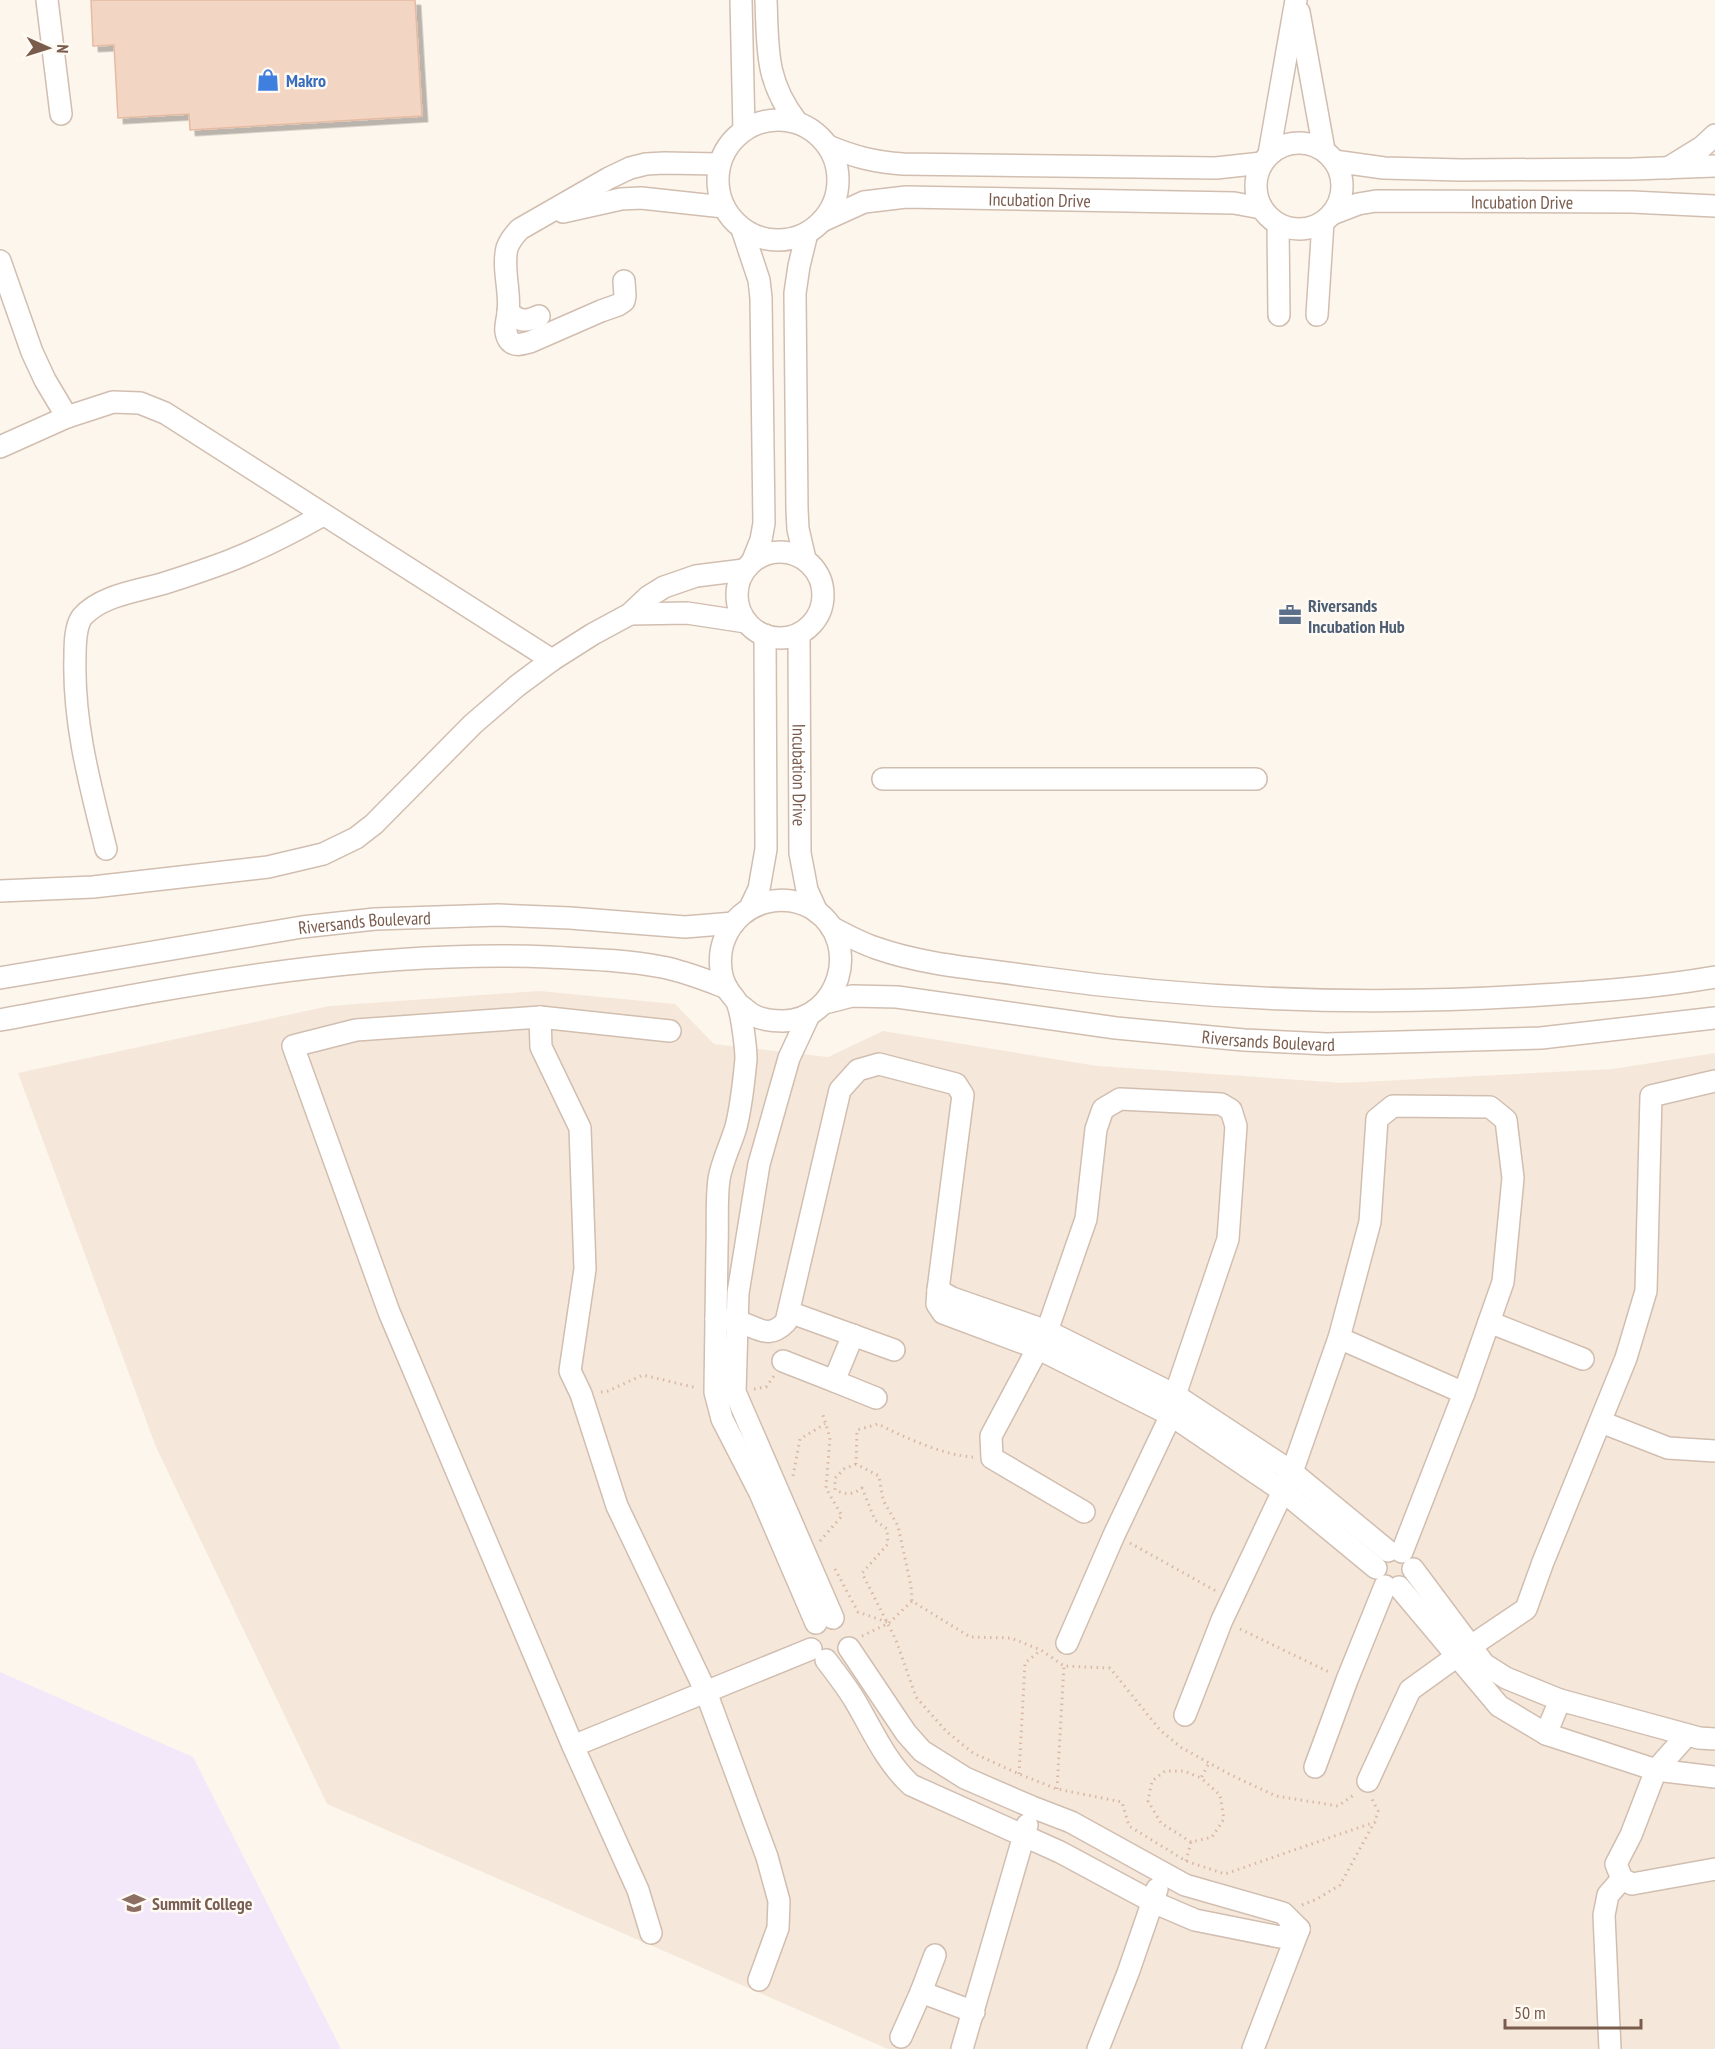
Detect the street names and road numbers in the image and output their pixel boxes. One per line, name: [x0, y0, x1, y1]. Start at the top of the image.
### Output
street label: Incubation Drive: [988, 187, 1091, 212]
street label: Incubation Drive: [1471, 190, 1573, 213]
street label: Incubation Drive: [788, 724, 811, 826]
street label: Riversands Boulevard: [297, 906, 431, 939]
street label: Riversands Boulevard: [1201, 1025, 1335, 1055]

